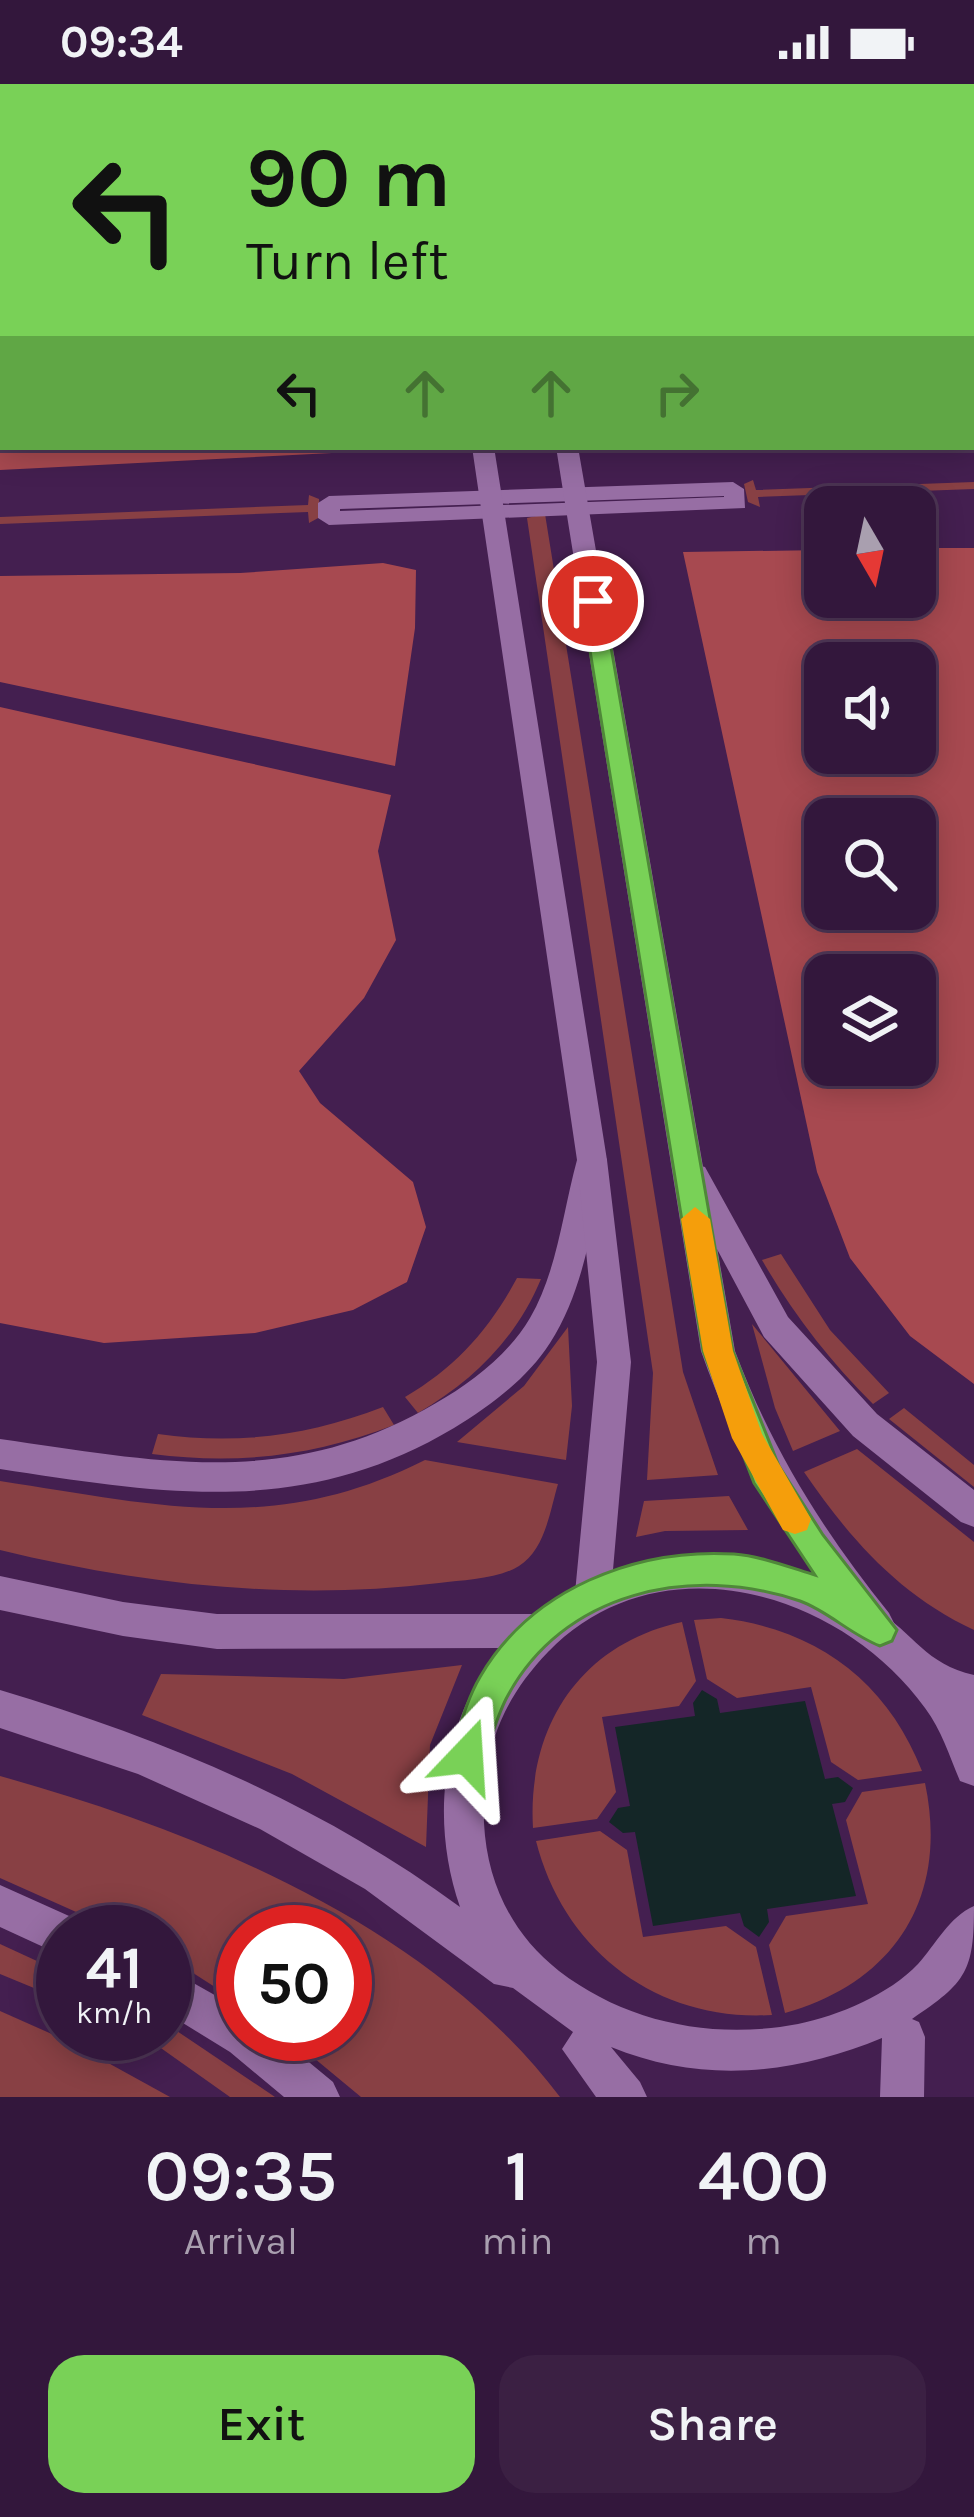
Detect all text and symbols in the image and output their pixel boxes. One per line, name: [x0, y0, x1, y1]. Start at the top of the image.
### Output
text: 09:34: [60, 16, 183, 68]
text: 90 m: [246, 129, 451, 227]
icon: left: [48, 132, 204, 288]
text: Turn left: [246, 229, 449, 293]
icon: left: [266, 360, 332, 426]
icon: ahead: [392, 360, 458, 426]
icon: ahead: [518, 360, 584, 426]
icon: right: [644, 360, 710, 426]
north arrow: [804, 486, 936, 618]
map controls: [804, 486, 936, 1086]
pin: [542, 550, 644, 652]
icon: arrive: [560, 568, 626, 634]
button: sound: [804, 642, 936, 774]
button: search: [804, 798, 936, 930]
button: layers: [804, 954, 936, 1086]
position arrow: [404, 1693, 530, 1819]
speed limit sign: 50: [216, 1905, 372, 2061]
text: 41: [85, 1933, 143, 2003]
text: km/h: [76, 1995, 152, 2031]
text: 09:35: [145, 2134, 337, 2218]
text: 1: [505, 2134, 530, 2218]
text: 400: [698, 2134, 829, 2218]
text: Arrival: [184, 2218, 298, 2264]
text: min: [482, 2218, 553, 2264]
text: m: [745, 2218, 782, 2264]
button: Exit: [48, 2355, 475, 2493]
button: Share: [499, 2355, 926, 2493]

